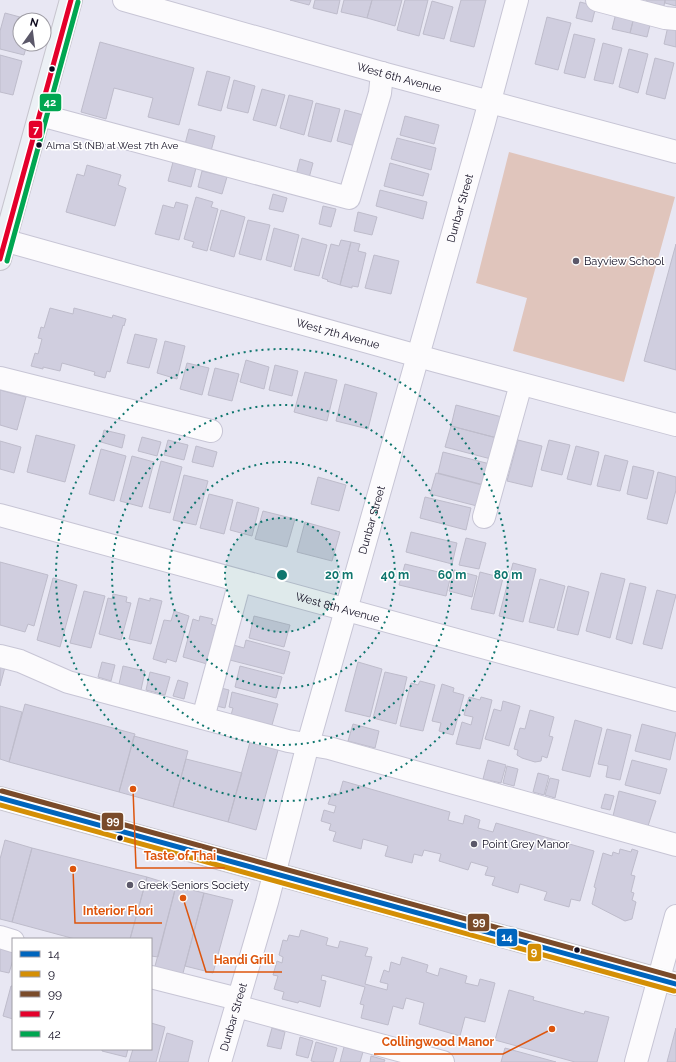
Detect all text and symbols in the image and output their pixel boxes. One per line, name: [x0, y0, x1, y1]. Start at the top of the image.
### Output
north arrow: [12, 12, 52, 52]
text: N: [29, 15, 40, 30]
street label: West 6th Avenue: [356, 60, 443, 95]
unlabelled marker: [47, 64, 57, 74]
line badge: 42: [39, 93, 62, 112]
text: 42: [44, 96, 56, 109]
line badge: 7: [28, 120, 43, 139]
text: 7: [33, 123, 40, 136]
marker: Alma St (NB) at West 7th Ave: [34, 140, 44, 150]
place label: Alma St (NB) at West 7th Ave: [46, 140, 179, 151]
street label: Dunbar Street: [444, 172, 476, 244]
place label: Bayview School: [584, 255, 664, 268]
marker: Bayview School: [571, 256, 581, 266]
street label: West 7th Avenue: [295, 316, 382, 352]
street label: Dunbar Street: [356, 484, 387, 556]
centre of rings: [275, 568, 289, 582]
text: 20 m: [325, 568, 353, 582]
text: 40 m: [381, 568, 409, 582]
text: 60 m: [438, 568, 466, 582]
text: 80 m: [494, 568, 522, 582]
street label: West 8th Avenue: [294, 590, 382, 625]
line badge: 99: [101, 812, 124, 831]
text: 99: [107, 815, 120, 828]
unlabelled marker: [115, 833, 125, 843]
place label: Point Grey Manor: [482, 838, 569, 851]
marker: Point Grey Manor: [469, 839, 479, 849]
callout: Taste of Thai: [136, 844, 225, 868]
text: Taste of Thai: [144, 849, 216, 863]
place label: Greek Seniors Society: [138, 879, 249, 892]
marker: Greek Seniors Society: [125, 880, 135, 890]
callout: Interior Flori: [75, 899, 162, 923]
text: Interior Flori: [83, 904, 153, 918]
line badge: 99: [467, 913, 490, 932]
text: 99: [473, 916, 486, 929]
line badge: 14: [496, 928, 518, 947]
text: 14: [501, 931, 513, 944]
legend: [12, 938, 152, 1050]
line badge: 9: [527, 943, 542, 962]
unlabelled marker: [572, 945, 582, 955]
text: 9: [531, 946, 538, 959]
text: 14: [48, 947, 60, 961]
callout: Handi Grill: [206, 948, 282, 972]
text: Handi Grill: [214, 953, 275, 967]
text: 9: [48, 967, 55, 981]
street label: Dunbar Street: [217, 981, 250, 1053]
text: 99: [48, 987, 62, 1001]
text: 7: [48, 1007, 55, 1021]
text: 42: [48, 1027, 61, 1041]
callout: Collingwood Manor: [374, 1030, 503, 1054]
text: Collingwood Manor: [382, 1035, 495, 1049]

